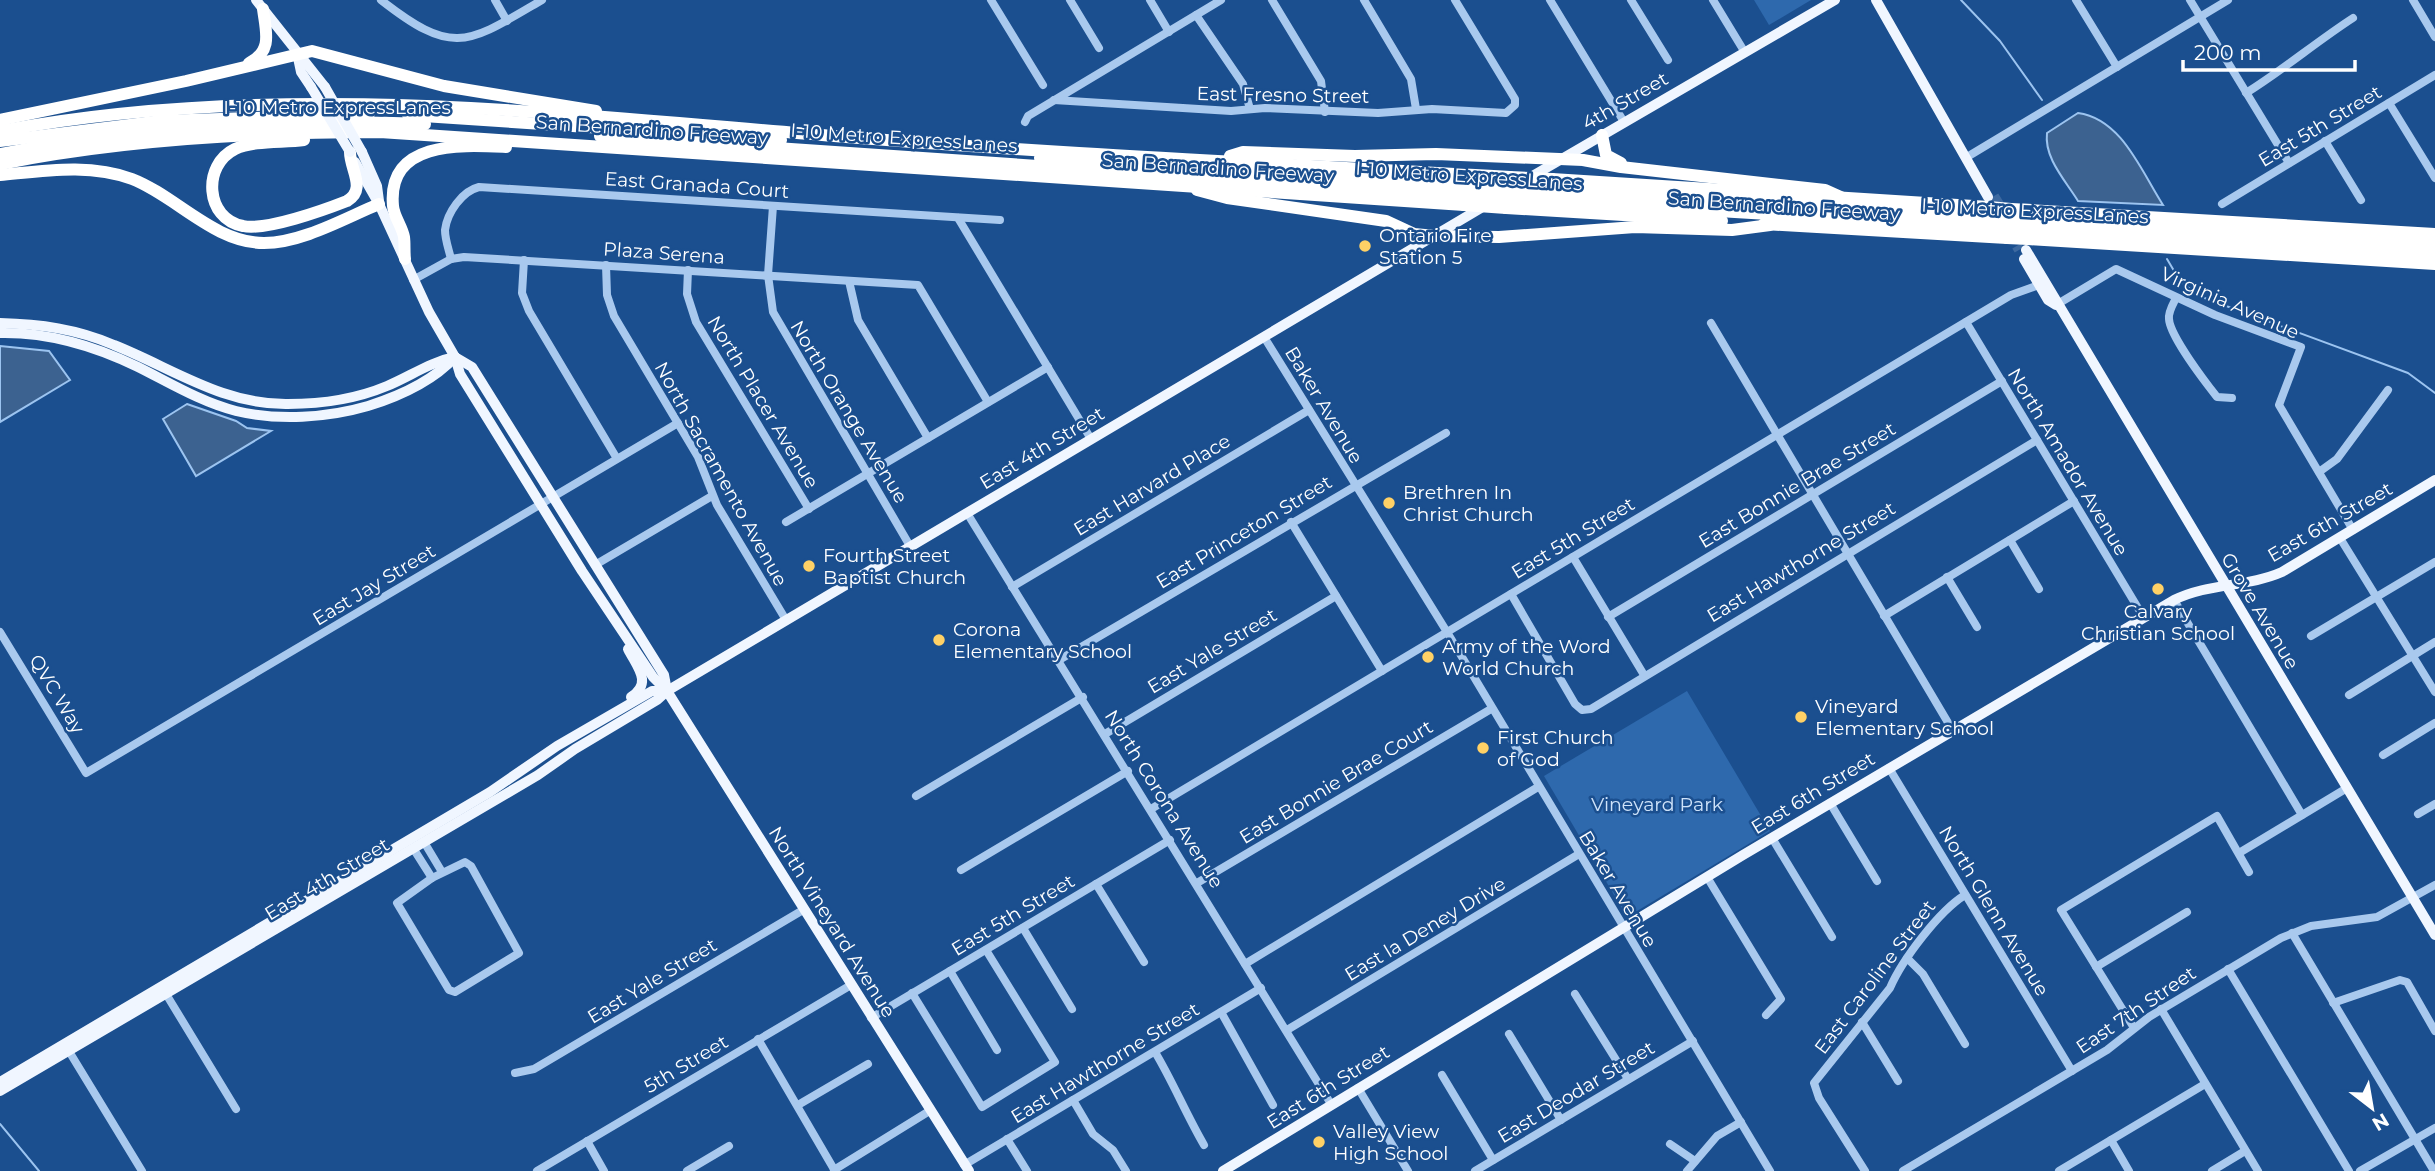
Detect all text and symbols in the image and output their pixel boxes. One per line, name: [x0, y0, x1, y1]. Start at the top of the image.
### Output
scale bar: [2183, 28, 2354, 72]
text: 200 m: [2194, 40, 2261, 65]
street label: 4th Street: [1578, 67, 1672, 135]
street label: East 5th Street: [2254, 80, 2386, 172]
street label: East Fresno Street: [1196, 82, 1370, 108]
street label: I-10 Metro ExpressLanes: [223, 96, 451, 119]
street label: San Bernardino Freeway: [535, 110, 770, 150]
street label: I-10 Metro ExpressLanes: [790, 119, 1018, 157]
street label: San Bernardino Freeway: [1101, 148, 1336, 188]
street label: I-10 Metro ExpressLanes: [1355, 157, 1583, 195]
street label: East Granada Court: [604, 167, 790, 203]
street label: San Bernardino Freeway: [1667, 186, 1902, 226]
street label: I-10 Metro ExpressLanes: [1921, 194, 2149, 228]
place label: Ontario Fire Station 5: [1379, 224, 1492, 269]
street label: Plaza Serena: [602, 237, 726, 269]
marker: Ontario Fire Station 5: [1357, 238, 1373, 254]
street label: Virginia Avenue: [2157, 262, 2303, 344]
street label: North Placer Avenue: [702, 312, 824, 492]
street label: North Orange Avenue: [785, 317, 913, 507]
street label: Baker Avenue: [1280, 342, 1368, 468]
street label: North Sacramento Avenue: [650, 358, 792, 590]
street label: North Amador Avenue: [2003, 364, 2133, 560]
street label: East 4th Street: [976, 402, 1109, 494]
street label: East Bonnie Brae Street: [1694, 417, 1900, 553]
street label: East Harvard Place: [1070, 429, 1234, 541]
street label: East Princeton Street: [1152, 470, 1336, 594]
street label: East 6th Street: [2263, 477, 2397, 567]
place label: Brethren In Christ Church: [1403, 481, 1534, 526]
street label: East 5th Street: [1507, 492, 1639, 584]
marker: Brethren In Christ Church: [1381, 495, 1397, 511]
street label: East Hawthorne Street: [1703, 496, 1900, 627]
street label: East Jay Street: [309, 539, 440, 631]
place label: Fourth Street Baptist Church: [823, 544, 966, 589]
street label: Grove Avenue: [2216, 549, 2304, 673]
marker: Fourth Street Baptist Church: [801, 558, 817, 574]
marker: Calvary Christian School: [2150, 581, 2166, 597]
place label: Calvary Christian School: [2081, 600, 2235, 645]
street label: East Yale Street: [1143, 603, 1281, 699]
place label: Corona Elementary School: [953, 618, 1132, 663]
marker: Corona Elementary School: [931, 632, 947, 648]
place label: Army of the Word World Church: [1442, 635, 1611, 680]
marker: Army of the Word World Church: [1420, 649, 1436, 665]
street label: QVC Way: [24, 650, 90, 738]
place label: Vineyard Elementary School: [1815, 695, 1994, 740]
street label: North Corona Avenue: [1100, 706, 1228, 892]
marker: Vineyard Elementary School: [1793, 709, 1809, 725]
street label: East Bonnie Brae Court: [1235, 715, 1437, 849]
place label: First Church of God: [1497, 726, 1614, 771]
marker: First Church of God: [1475, 740, 1491, 756]
street label: East 6th Street: [1747, 747, 1879, 839]
park label: Vineyard Park: [1591, 793, 1724, 816]
street label: North Vineyard Avenue: [764, 822, 900, 1022]
street label: North Glenn Avenue: [1934, 822, 2054, 1000]
street label: Baker Avenue: [1574, 826, 1662, 952]
street label: East 4th Street: [261, 833, 394, 925]
street label: East 5th Street: [947, 869, 1079, 961]
street label: East la Deney Drive: [1340, 872, 1510, 986]
street label: East Caroline Street: [1810, 895, 1940, 1058]
street label: East Yale Street: [583, 933, 721, 1029]
street label: East 7th Street: [2072, 961, 2201, 1059]
street label: East Hawthorne Street: [1007, 997, 1204, 1128]
street label: 5th Street: [640, 1030, 732, 1098]
street label: East Deodar Street: [1493, 1036, 1659, 1148]
street label: East 6th Street: [1262, 1040, 1394, 1134]
north arrow: [2337, 1073, 2407, 1143]
text: N: [2368, 1108, 2393, 1136]
place label: Valley View High School: [1333, 1120, 1448, 1165]
marker: Valley View High School: [1311, 1134, 1327, 1150]

